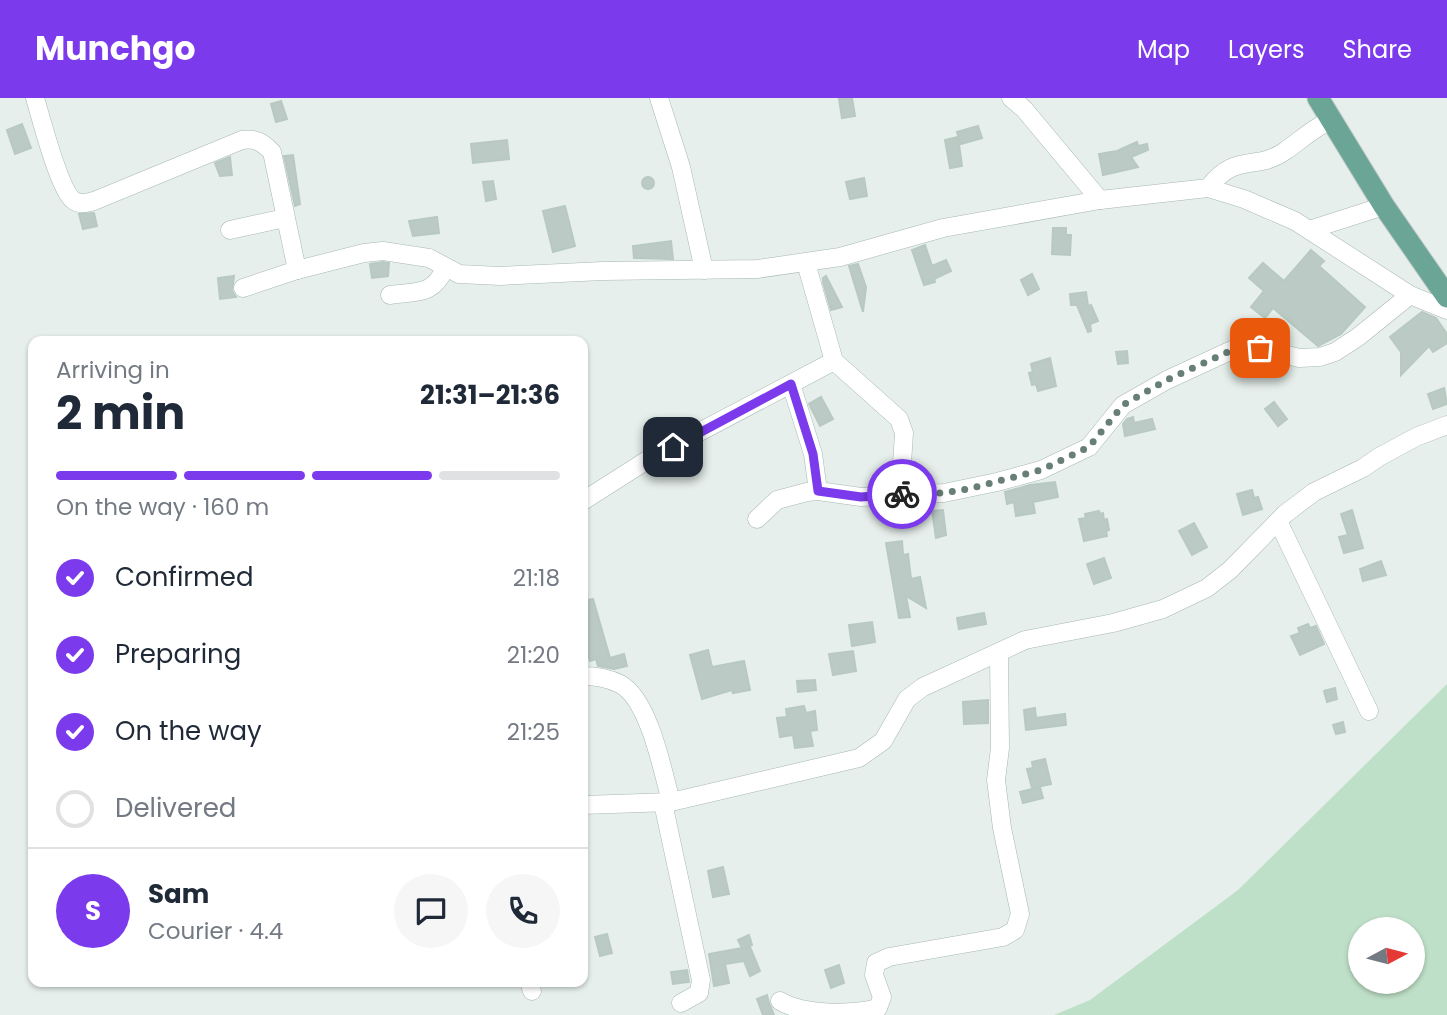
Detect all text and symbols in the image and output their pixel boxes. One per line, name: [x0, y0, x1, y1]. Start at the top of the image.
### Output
text: Munchgo: [35, 25, 195, 72]
text: Map: [1137, 33, 1190, 66]
text: Layers: [1228, 33, 1304, 66]
text: Share: [1342, 33, 1412, 66]
pin: [1230, 318, 1290, 378]
icon: bag: [1241, 329, 1279, 367]
text: Arriving in: [56, 354, 170, 386]
text: 21:31–21:36: [420, 377, 560, 413]
text: 2 min: [56, 381, 185, 445]
pin: [643, 417, 703, 477]
icon: home: [654, 428, 692, 466]
courier: [867, 459, 937, 529]
icon: bike: [883, 475, 921, 513]
text: On the way · 160 m: [56, 491, 269, 523]
icon: check: [56, 559, 94, 597]
text: Confirmed: [115, 559, 253, 595]
text: 21:18: [513, 562, 560, 594]
icon: check: [56, 636, 94, 674]
text: Preparing: [115, 636, 241, 672]
text: 21:20: [507, 639, 560, 671]
icon: check: [56, 713, 94, 751]
text: On the way: [115, 713, 262, 749]
text: 21:25: [507, 716, 560, 748]
text: Delivered: [115, 790, 236, 826]
button: chat: [394, 874, 468, 948]
button: phone: [486, 874, 560, 948]
text: Sam: [148, 876, 209, 912]
text: S: [85, 893, 101, 929]
text: Courier · 4.4: [148, 915, 283, 947]
north arrow: [1348, 917, 1424, 994]
map controls: [1348, 917, 1425, 994]

